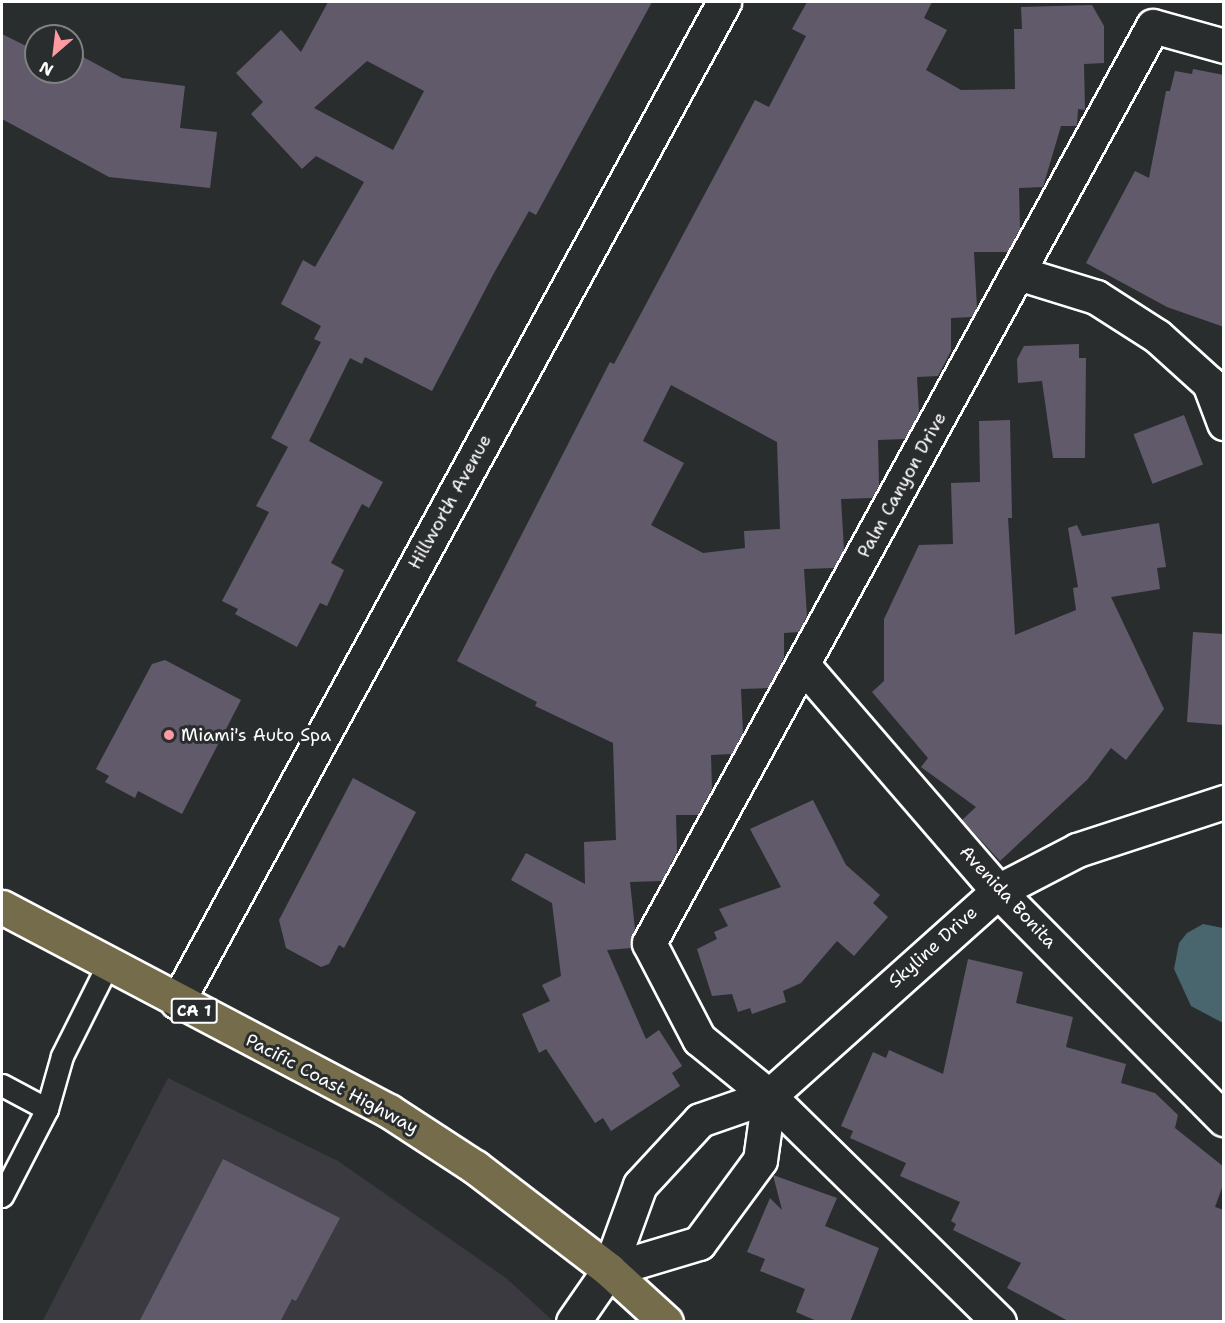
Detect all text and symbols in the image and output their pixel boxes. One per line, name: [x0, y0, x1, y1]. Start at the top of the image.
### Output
north arrow: [24, 24, 84, 84]
text: N: [36, 56, 57, 81]
street label: Palm Canyon Drive: [853, 408, 951, 562]
street label: Hillworth Avenue: [404, 431, 496, 573]
place label: Miami's Auto Spa: [181, 724, 331, 746]
marker: Miami's Auto Spa: [162, 728, 176, 742]
street label: Avenida Bonita: [955, 841, 1061, 953]
street label: Skyline Drive: [884, 902, 982, 992]
road number: CA 1: [170, 998, 218, 1024]
street label: Pacific Coast Highway: [242, 1029, 422, 1139]

